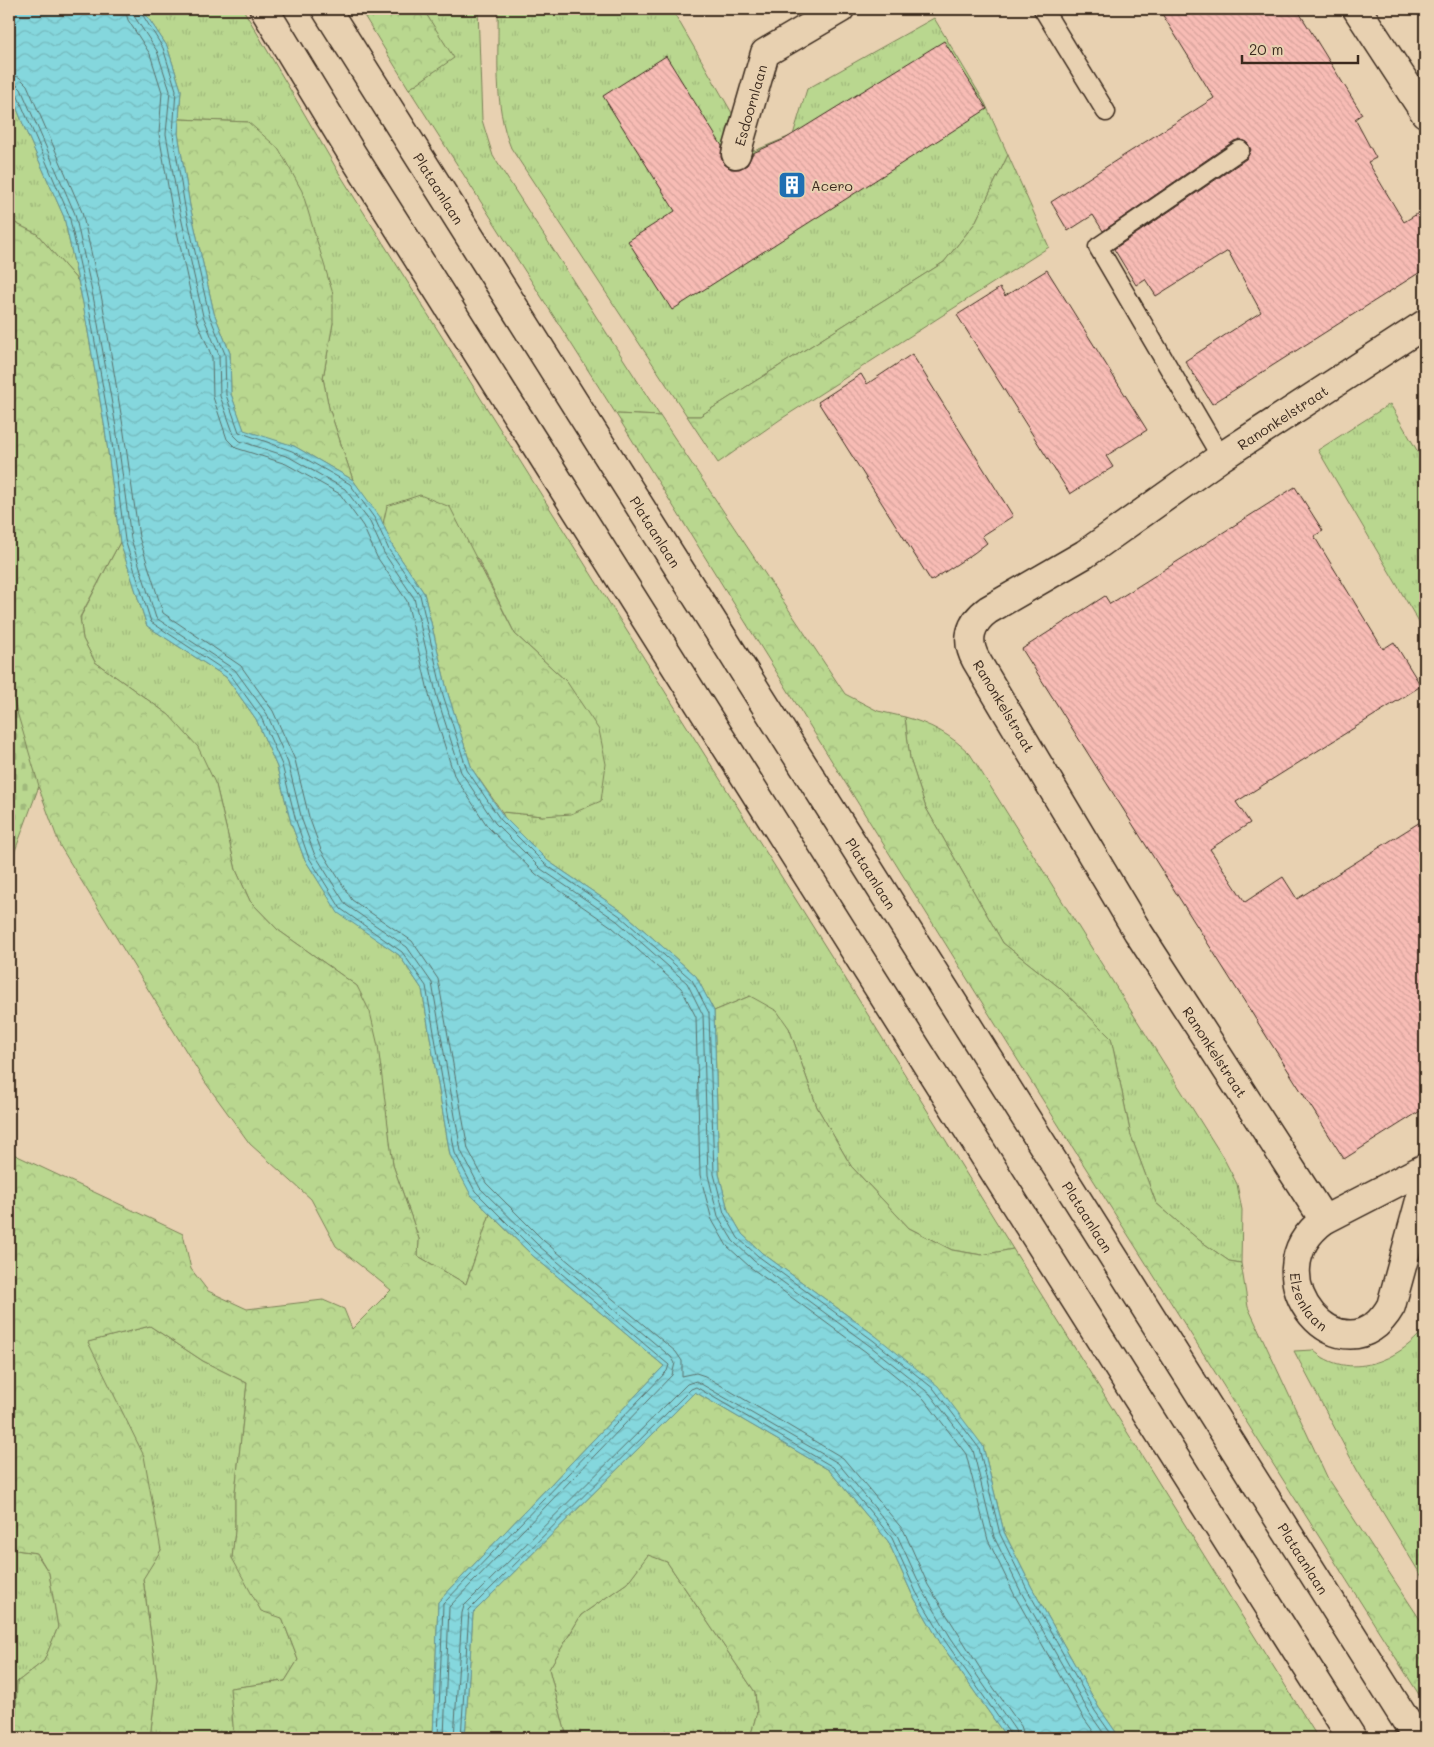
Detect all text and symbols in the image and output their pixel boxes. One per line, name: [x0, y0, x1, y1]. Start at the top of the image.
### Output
scale bar: [1242, 32, 1358, 64]
text: 20 m: [1249, 39, 1283, 59]
street label: Esdoornlaan: [729, 62, 771, 148]
street label: Plataanlaan: [409, 149, 469, 228]
building icon: Acero: [777, 170, 807, 200]
place label: Acero: [811, 176, 853, 195]
street label: Ranonkelstraat: [1233, 380, 1331, 454]
street label: Plataanlaan: [626, 492, 685, 571]
street label: Ranonkelstraat: [969, 656, 1039, 756]
street label: Plataanlaan: [842, 834, 901, 913]
street label: Ranonkelstraat: [1179, 1003, 1251, 1101]
street label: Plataanlaan: [1058, 1177, 1118, 1256]
street label: Elzenlaan: [1286, 1272, 1332, 1335]
street label: Plataanlaan: [1274, 1519, 1333, 1598]

